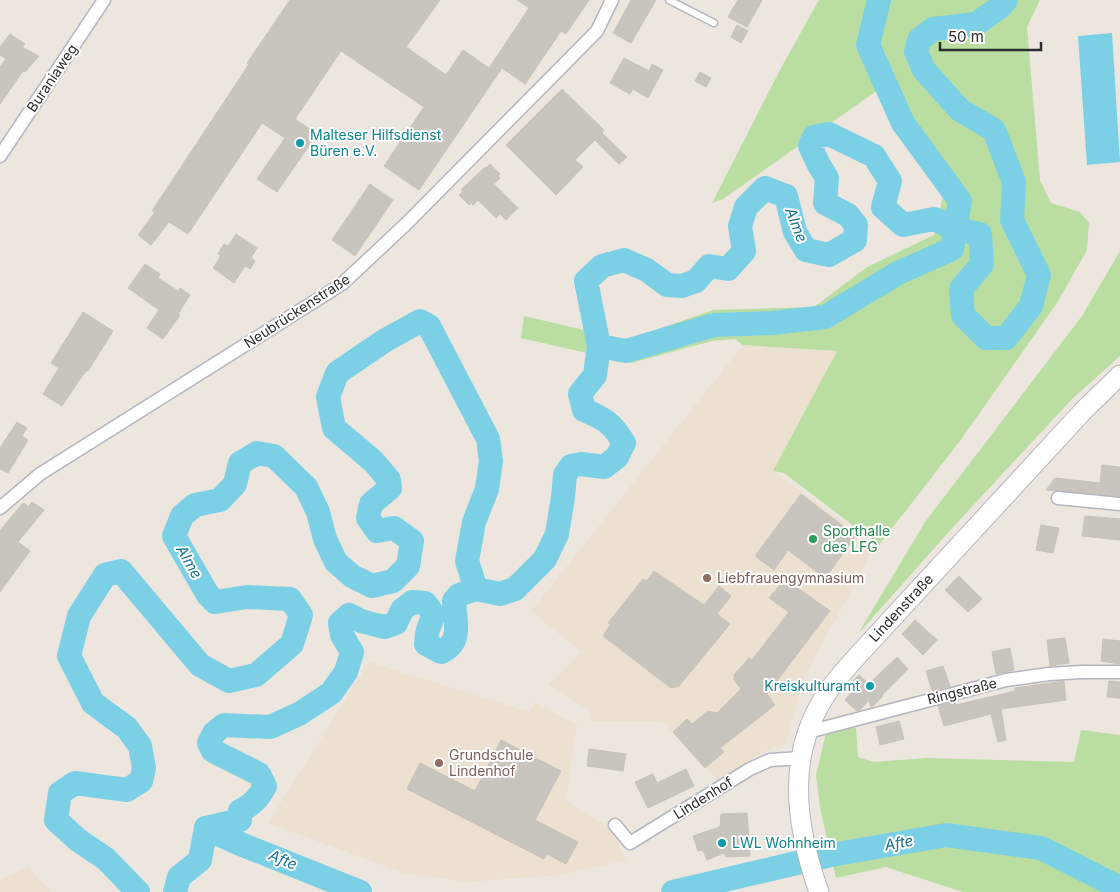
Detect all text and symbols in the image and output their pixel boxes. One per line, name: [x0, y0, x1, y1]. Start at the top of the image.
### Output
scale bar: [940, 20, 1041, 52]
text: 50 m: [948, 27, 984, 46]
street label: Buraniaweg: [23, 41, 80, 115]
place label: Malteser Hilfsdienst Büren e.V.: [310, 126, 442, 159]
marker: Malteser Hilfsdienst Büren e.V.: [294, 137, 306, 149]
water label: Alme: [781, 204, 812, 245]
street label: Neubrückenstraße: [241, 270, 353, 351]
place label: Sporthalle des LFG: [823, 522, 890, 555]
marker: Sporthalle des LFG: [807, 533, 819, 545]
water label: Alme: [172, 541, 207, 582]
place label: Liebfrauengymnasium: [717, 569, 864, 586]
street label: Lindenstraße: [865, 570, 936, 645]
marker: Liebfrauengymnasium: [701, 572, 713, 584]
street label: Ringstraße: [925, 674, 998, 707]
place label: Kreiskulturamt: [764, 677, 860, 694]
marker: Kreiskulturamt: [864, 680, 876, 692]
place label: Grundschule Lindenhof: [449, 746, 533, 779]
marker: Grundschule Lindenhof: [433, 757, 445, 769]
street label: Lindenhof: [670, 773, 735, 822]
water label: Afte: [882, 831, 915, 855]
place label: LWL Wohnheim: [732, 834, 836, 851]
marker: LWL Wohnheim: [716, 837, 728, 849]
water label: Afte: [265, 845, 300, 874]

